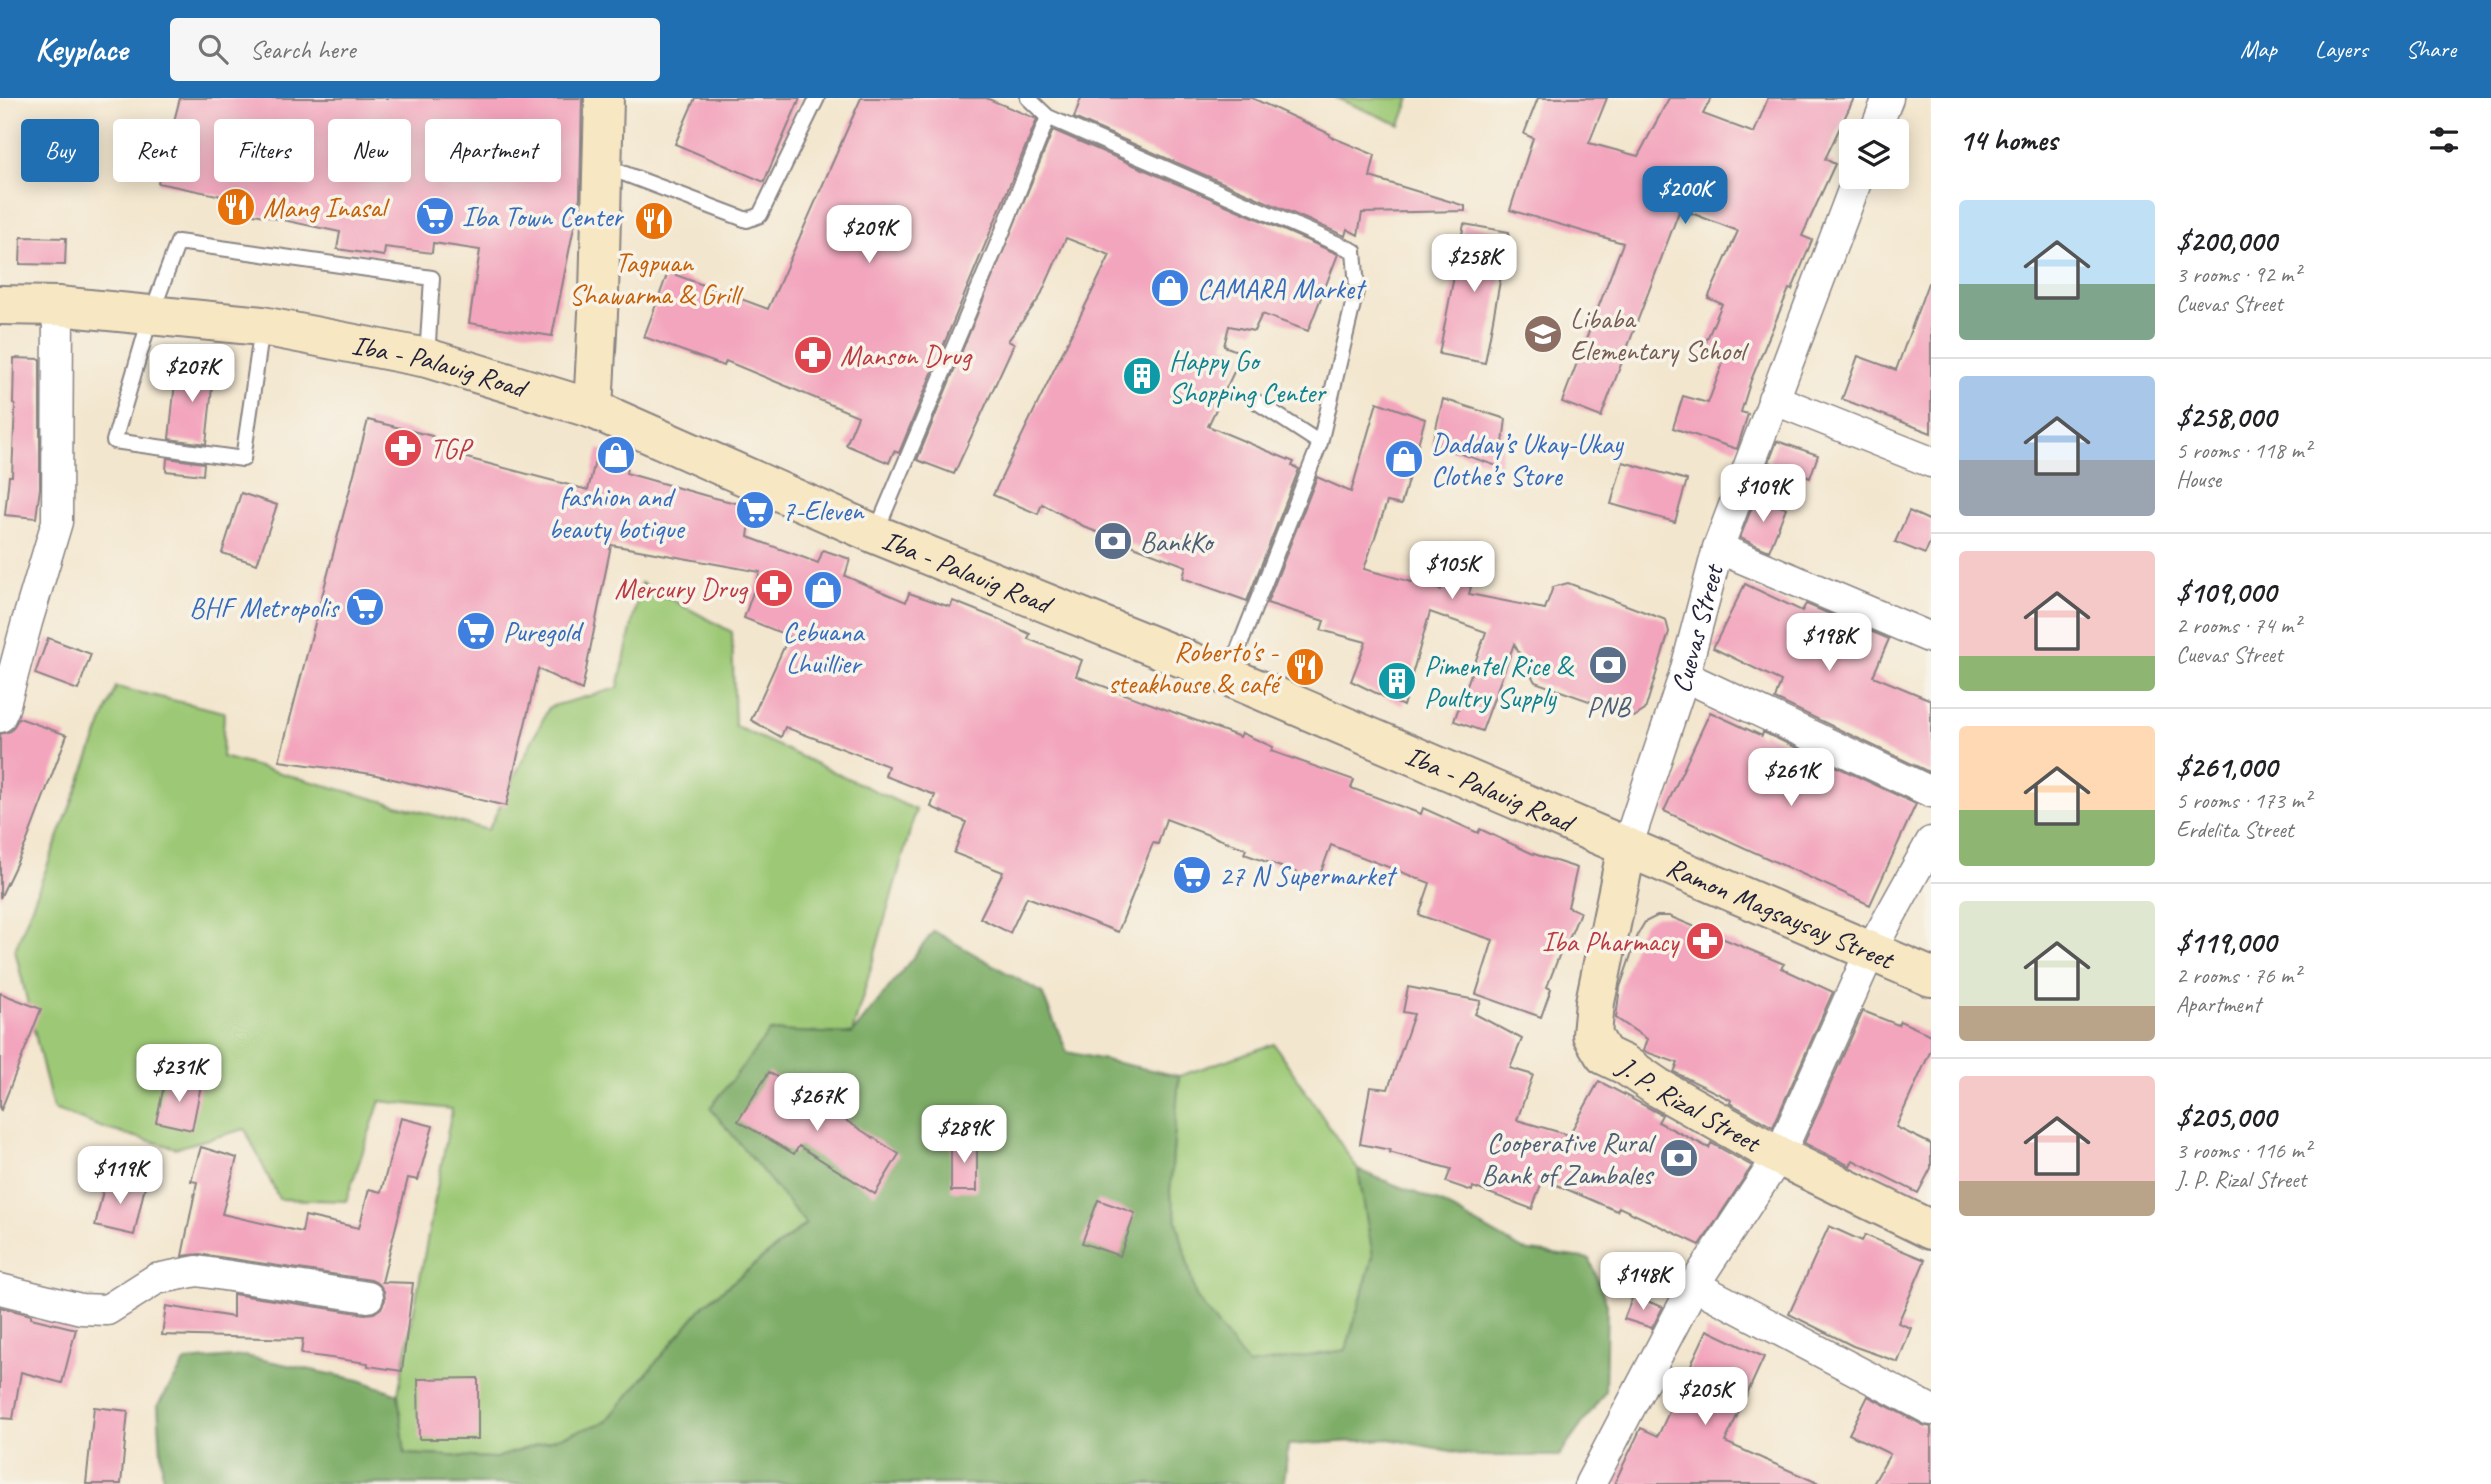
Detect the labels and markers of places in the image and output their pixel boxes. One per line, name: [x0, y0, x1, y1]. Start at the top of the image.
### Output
pin: $200K: [1636, 166, 1734, 226]
restaurant icon: Mang Inasal: [215, 186, 257, 228]
place label: Mang Inasal: [263, 190, 391, 225]
supermarket icon: Iba Town Center: [414, 195, 456, 237]
place label: Iba Town Center: [462, 199, 624, 234]
restaurant icon: Tagpuan Shawarma & Grill: [633, 200, 675, 242]
pin: $209K: [820, 206, 918, 265]
pin: $258K: [1425, 234, 1523, 294]
place label: Tagpuan Shawarma & Grill: [569, 245, 744, 312]
shop icon: CAMARA Market: [1149, 267, 1191, 309]
place label: CAMARA Market: [1197, 271, 1367, 306]
place label: Libaba Elementary School: [1570, 301, 1750, 368]
school or university icon: Libaba Elementary School: [1522, 313, 1564, 355]
pharmacy icon: Manson Drug: [792, 334, 834, 376]
place label: Manson Drug: [840, 338, 973, 373]
place label: Happy Go Shopping Center: [1169, 343, 1327, 410]
pin: $207K: [143, 344, 241, 404]
building icon: Happy Go Shopping Center: [1121, 355, 1163, 397]
place label: Dadday’s Ukay-Ukay Clothe’s Store: [1431, 426, 1625, 493]
pharmacy icon: TGP: [382, 427, 424, 469]
place label: TGP: [430, 431, 474, 466]
shop icon: fashion and beauty botique: [595, 434, 637, 476]
shop icon: Dadday’s Ukay-Ukay Clothe’s Store: [1383, 438, 1425, 480]
pin: $109K: [1714, 464, 1812, 524]
place label: fashion and beauty botique: [548, 479, 685, 546]
supermarket icon: 7-Eleven: [734, 489, 776, 531]
place label: 7-Eleven: [782, 493, 865, 528]
bank icon: BankKo: [1092, 520, 1134, 562]
place label: BankKo: [1140, 524, 1215, 559]
pin: $105K: [1403, 542, 1501, 601]
pharmacy icon: Mercury Drug: [753, 567, 795, 609]
shop icon: Cebuana Lhuillier: [802, 569, 844, 611]
place label: Mercury Drug: [615, 571, 749, 606]
supermarket icon: BHF Metropolis: [344, 586, 386, 628]
place label: BHF Metropolis: [189, 590, 340, 625]
supermarket icon: Puregold: [455, 610, 497, 652]
place label: Puregold: [503, 614, 584, 649]
place label: Cebuana Lhuillier: [782, 614, 865, 681]
pin: $198K: [1780, 614, 1878, 673]
place label: Roberto's - steakhouse & café: [1108, 634, 1282, 701]
bank icon: PNB: [1587, 644, 1629, 686]
restaurant icon: Roberto's - steakhouse & café: [1284, 646, 1326, 688]
place label: Pimentel Rice & Poultry Supply: [1424, 648, 1575, 715]
building icon: Pimentel Rice & Poultry Supply: [1376, 660, 1418, 702]
place label: PNB: [1586, 689, 1632, 724]
pin: $261K: [1742, 748, 1840, 808]
supermarket icon: 27 N Supermarket: [1171, 854, 1213, 896]
place label: 27 N Supermarket: [1219, 858, 1398, 893]
pharmacy icon: Iba Pharmacy: [1684, 920, 1726, 962]
place label: Iba Pharmacy: [1542, 924, 1680, 959]
pin: $231K: [130, 1044, 228, 1104]
pin: $267K: [768, 1074, 866, 1133]
pin: $289K: [915, 1105, 1013, 1165]
place label: Cooperative Rural Bank of Zambales: [1481, 1125, 1657, 1192]
bank icon: Cooperative Rural Bank of Zambales: [1658, 1137, 1700, 1179]
pin: $119K: [71, 1146, 169, 1206]
pin: $148K: [1594, 1252, 1692, 1312]
pin: $205K: [1656, 1368, 1754, 1427]

